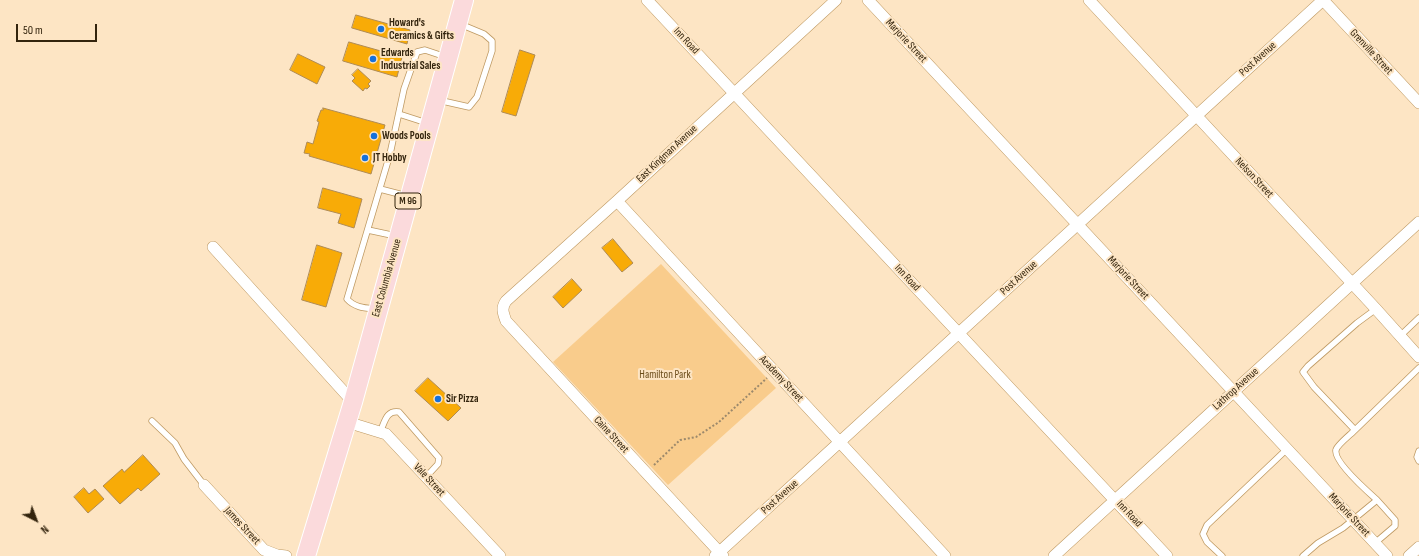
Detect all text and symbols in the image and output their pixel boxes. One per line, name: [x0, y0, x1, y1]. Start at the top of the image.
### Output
scale bar: [18, 16, 99, 42]
place label: Howard's Ceramics & Gifts: [389, 16, 454, 42]
street label: Marjorie Street: [882, 16, 930, 66]
text: 50 m: [23, 23, 43, 38]
marker: Howard's Ceramics & Gifts: [376, 24, 386, 34]
street label: Inn Road: [670, 25, 702, 57]
street label: Grenville Street: [1347, 27, 1395, 77]
street label: Post Avenue: [1237, 39, 1279, 79]
place label: Edwards Industrial Sales: [381, 46, 440, 72]
marker: Edwards Industrial Sales: [368, 54, 378, 64]
street label: East Kingman Avenue: [634, 122, 700, 186]
place label: Woods Pools: [382, 129, 431, 143]
marker: Woods Pools: [369, 131, 379, 141]
place label: JT Hobby: [373, 151, 407, 165]
marker: JT Hobby: [360, 153, 370, 163]
street label: Nelson Street: [1232, 155, 1276, 201]
road number: M 96: [395, 193, 421, 209]
street label: East Columbia Avenue: [370, 237, 404, 319]
street label: Marjorie Street: [1104, 253, 1152, 303]
street label: Post Avenue: [998, 258, 1040, 298]
street label: Inn Road: [891, 262, 923, 294]
street label: Academy Street: [756, 353, 806, 405]
street label: Lathrop Avenue: [1210, 365, 1262, 413]
park label: Hamilton Park: [639, 368, 691, 382]
place label: Sir Pizza: [446, 392, 478, 406]
marker: Sir Pizza: [433, 394, 443, 404]
street label: Caine Street: [591, 414, 631, 456]
street label: Vale Street: [410, 461, 448, 499]
street label: Post Avenue: [759, 477, 801, 517]
street label: Marjorie Street: [1325, 490, 1373, 540]
street label: Inn Road: [1113, 498, 1145, 530]
north arrow: [16, 500, 56, 540]
street label: James Street: [221, 504, 263, 548]
text: N: [38, 522, 51, 536]

